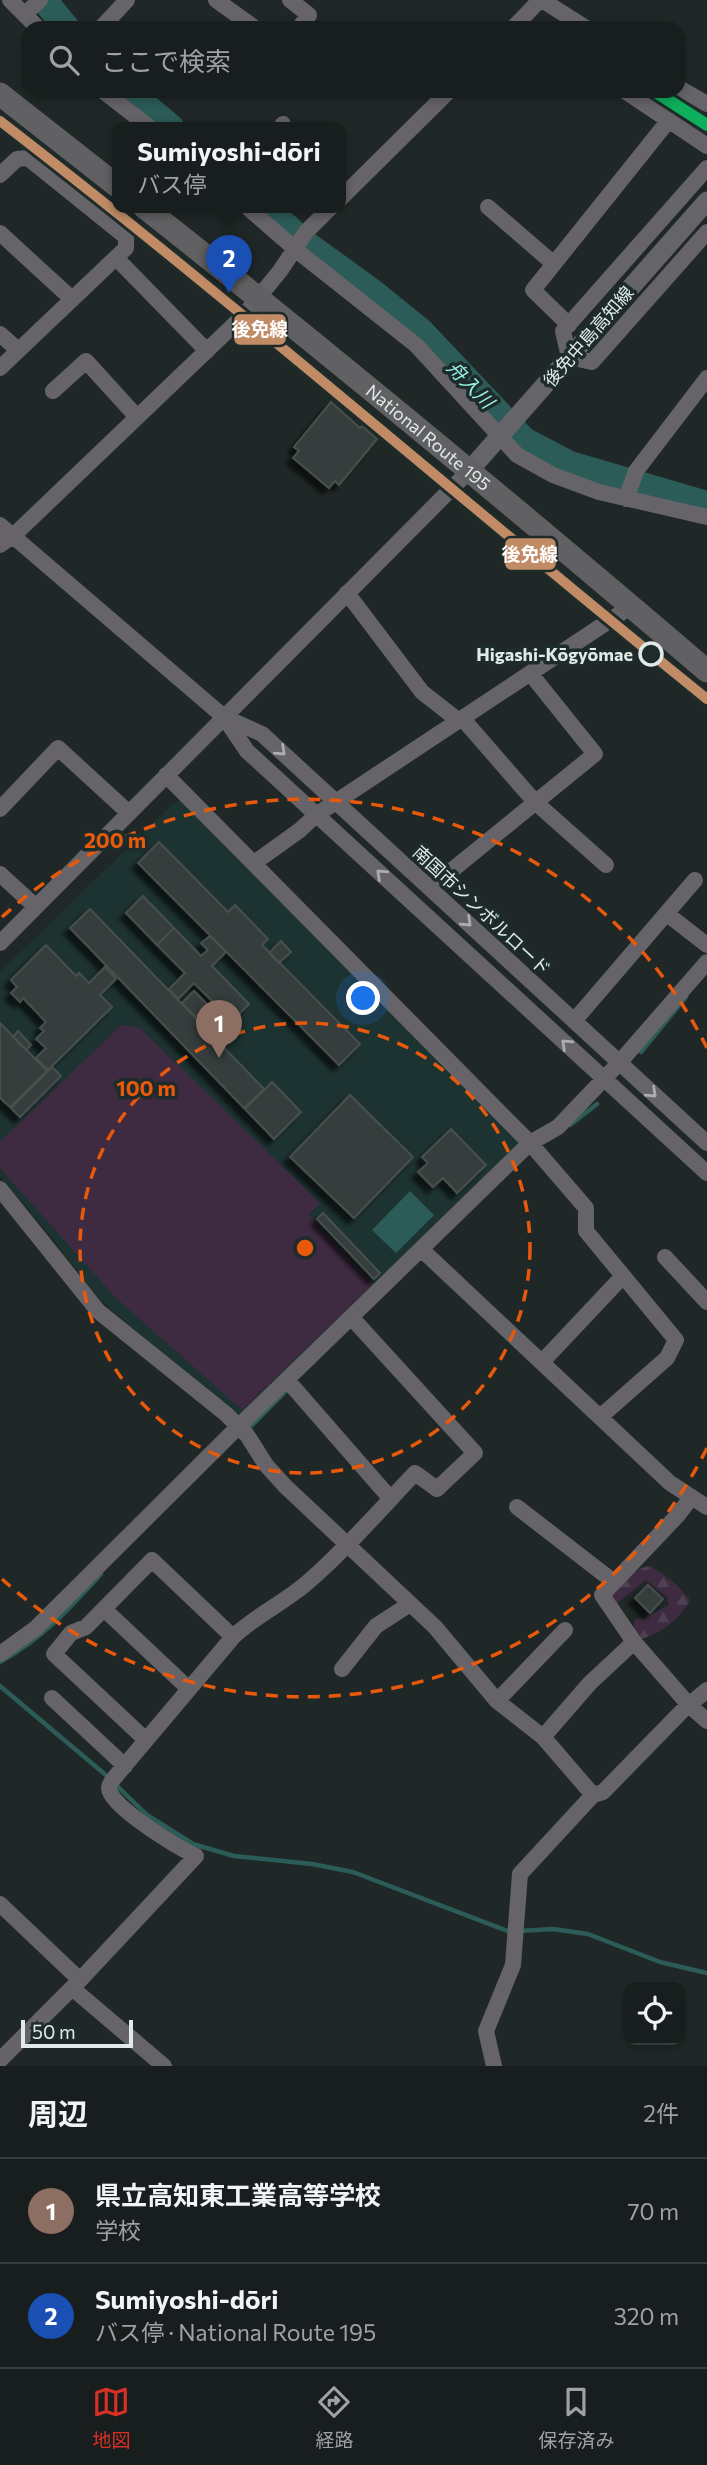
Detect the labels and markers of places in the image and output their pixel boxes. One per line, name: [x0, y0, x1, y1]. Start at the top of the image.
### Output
pin: 2: [206, 235, 252, 293]
marker: Higashi-Kōgyōmae: [639, 642, 663, 666]
place label: Higashi-Kōgyōmae: [476, 643, 633, 665]
pin: 1: [196, 1000, 242, 1058]
centre of rings: [293, 1236, 317, 1260]

